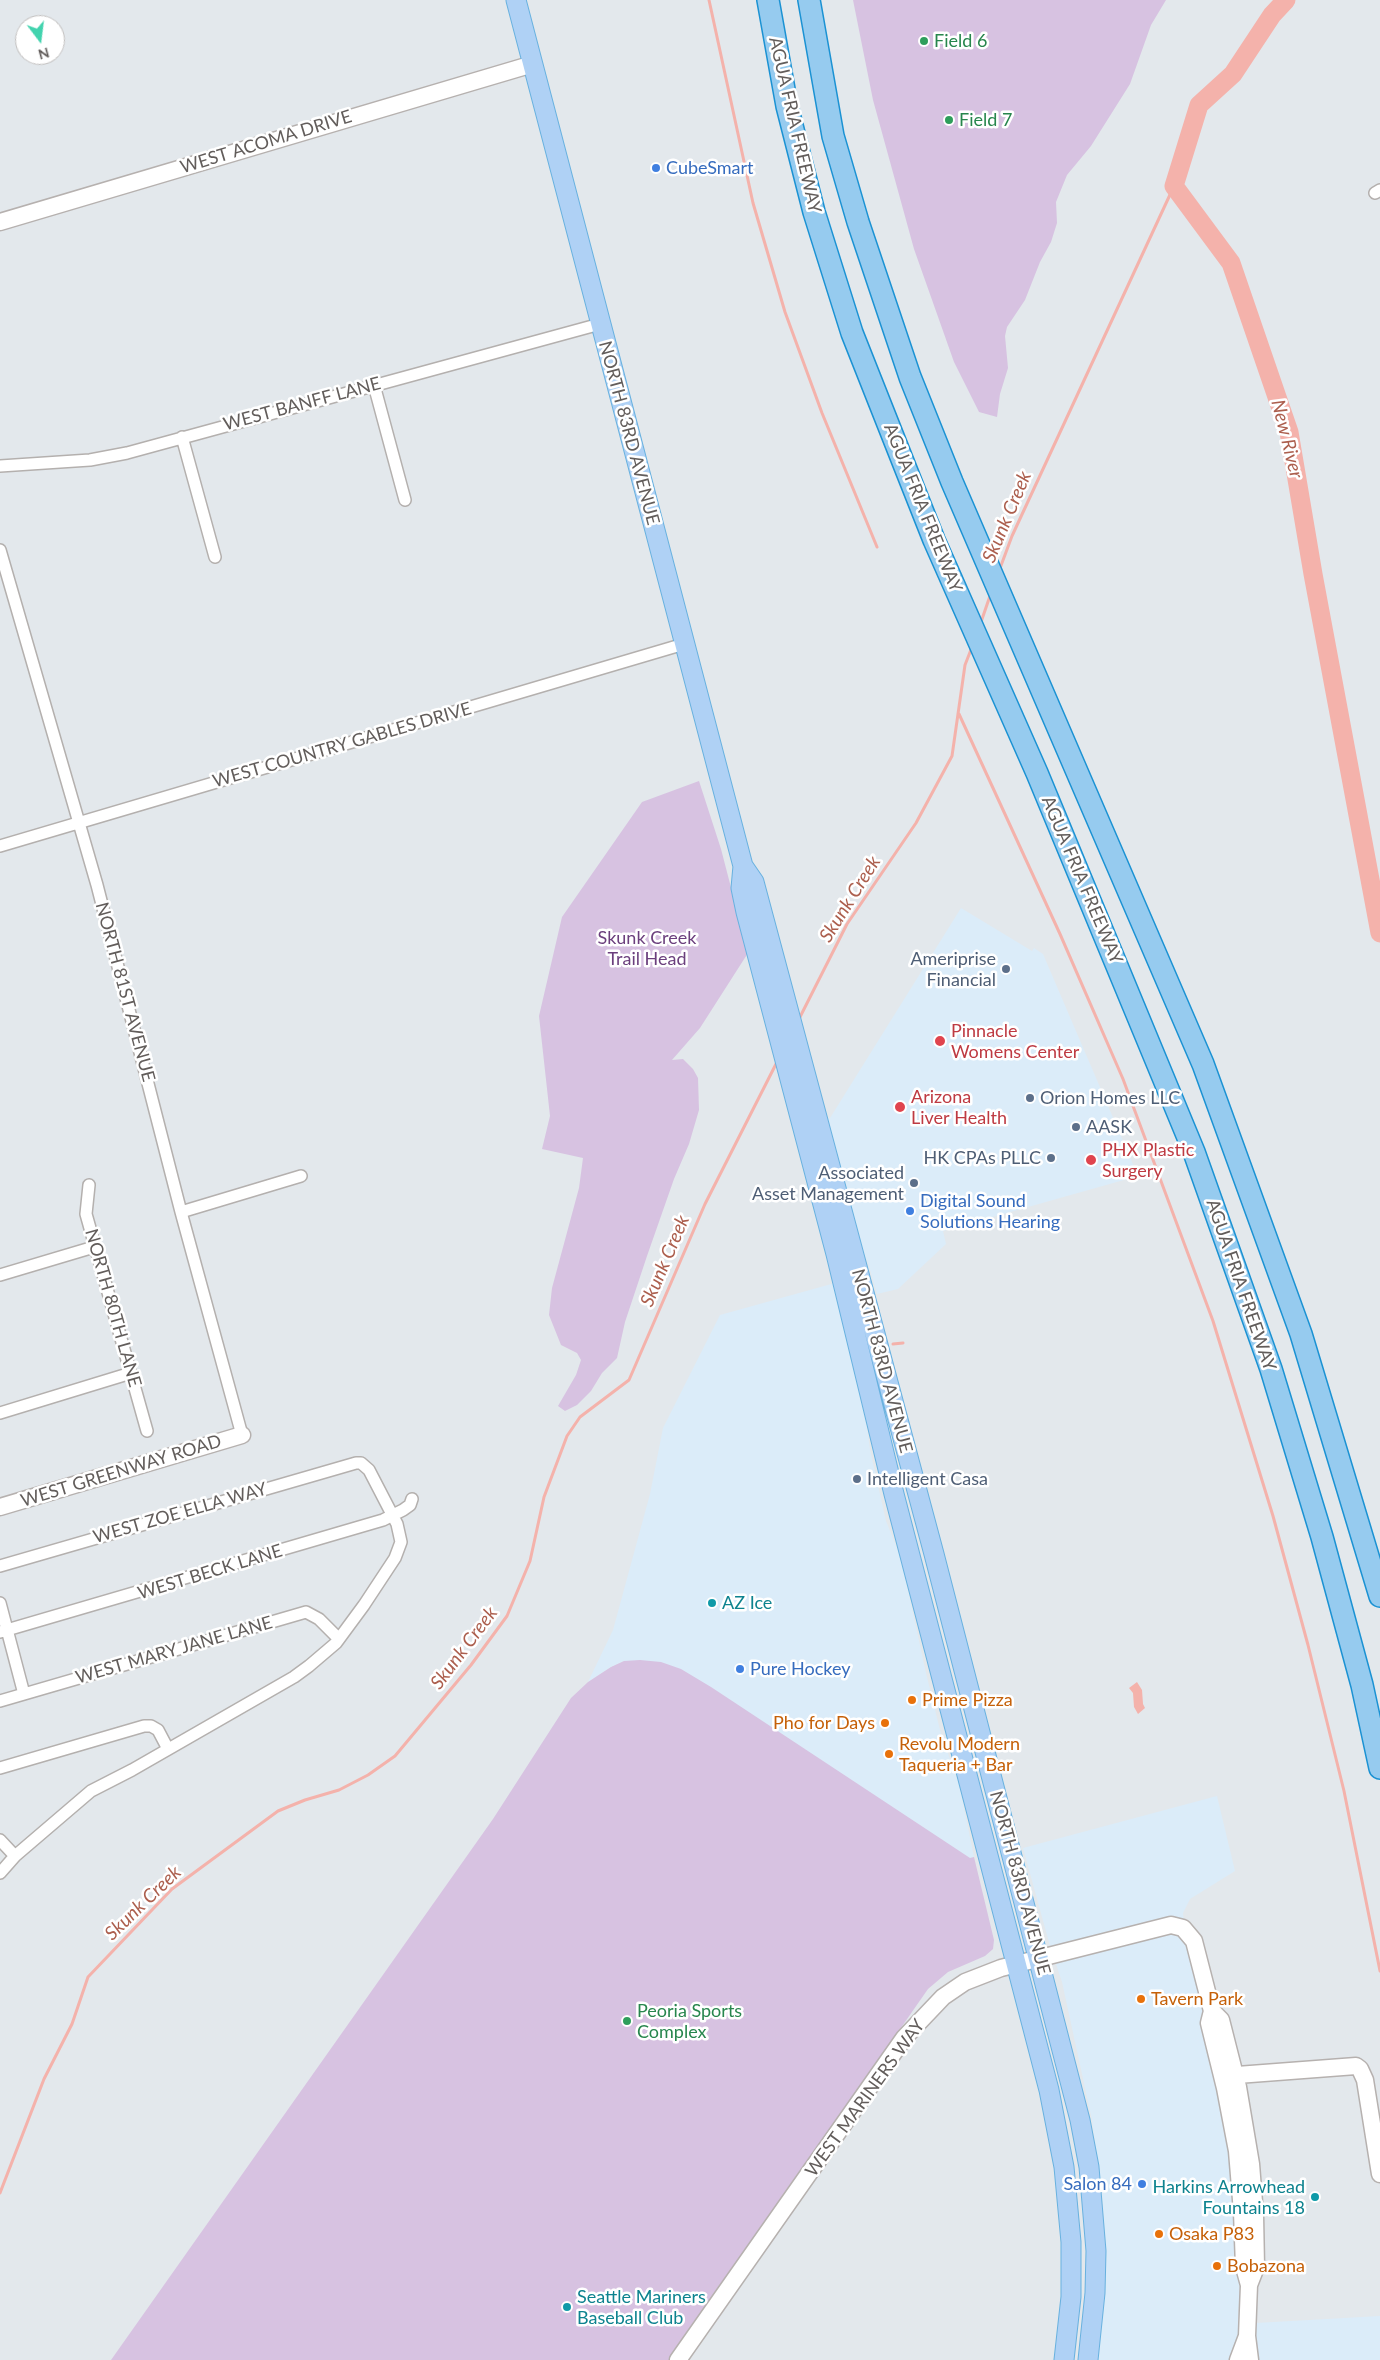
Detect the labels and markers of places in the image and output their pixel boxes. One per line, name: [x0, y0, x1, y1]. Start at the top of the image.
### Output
place label: Field 6: [934, 30, 987, 52]
marker: Field 6: [918, 35, 930, 47]
place label: Field 7: [959, 109, 1012, 131]
marker: Field 7: [943, 114, 955, 126]
place label: CubeSmart: [666, 157, 754, 179]
marker: CubeSmart: [650, 162, 662, 174]
place label: Ameriprise Financial: [910, 948, 996, 991]
marker: Ameriprise Financial: [1000, 963, 1012, 975]
place label: Pinnacle Womens Center: [951, 1020, 1079, 1062]
marker: Pinnacle Womens Center: [933, 1034, 947, 1048]
place label: Arizona Liver Health: [911, 1086, 1007, 1128]
place label: Orion Homes LLC: [1040, 1087, 1180, 1109]
marker: Orion Homes LLC: [1024, 1092, 1036, 1104]
marker: Arizona Liver Health: [893, 1100, 907, 1114]
place label: AASK: [1086, 1116, 1132, 1138]
marker: AASK: [1070, 1121, 1082, 1133]
place label: PHX Plastic Surgery: [1102, 1139, 1194, 1182]
place label: HK CPAs PLLC: [923, 1147, 1041, 1169]
marker: HK CPAs PLLC: [1045, 1152, 1057, 1164]
marker: PHX Plastic Surgery: [1084, 1153, 1098, 1167]
place label: Associated Asset Management: [752, 1162, 904, 1204]
marker: Associated Asset Management: [908, 1177, 920, 1189]
place label: Digital Sound Solutions Hearing: [920, 1190, 1060, 1232]
marker: Digital Sound Solutions Hearing: [904, 1205, 916, 1217]
place label: Intelligent Casa: [867, 1468, 988, 1490]
marker: Intelligent Casa: [851, 1473, 863, 1485]
place label: AZ Ice: [722, 1592, 772, 1614]
marker: AZ Ice: [706, 1597, 718, 1609]
place label: Pure Hockey: [750, 1658, 851, 1680]
marker: Pure Hockey: [734, 1663, 746, 1675]
place label: Prime Pizza: [922, 1689, 1013, 1711]
marker: Prime Pizza: [906, 1694, 918, 1706]
place label: Pho for Days: [773, 1712, 875, 1734]
marker: Pho for Days: [879, 1717, 891, 1729]
place label: Revolu Modern Taqueria + Bar: [899, 1733, 1020, 1776]
marker: Revolu Modern Taqueria + Bar: [883, 1748, 895, 1760]
place label: Tavern Park: [1151, 1988, 1243, 2010]
marker: Tavern Park: [1135, 1993, 1147, 2005]
place label: Peoria Sports Complex: [637, 2000, 742, 2042]
marker: Peoria Sports Complex: [621, 2015, 633, 2027]
place label: Salon 84: [1063, 2173, 1132, 2195]
place label: Harkins Arrowhead Fountains 18: [1152, 2176, 1305, 2218]
marker: Salon 84: [1136, 2178, 1148, 2190]
marker: Harkins Arrowhead Fountains 18: [1309, 2191, 1321, 2203]
place label: Osaka P83: [1169, 2223, 1254, 2245]
marker: Osaka P83: [1153, 2228, 1165, 2240]
place label: Bobazona: [1227, 2255, 1305, 2277]
marker: Bobazona: [1211, 2260, 1223, 2272]
place label: Seattle Mariners Baseball Club: [577, 2286, 706, 2328]
marker: Seattle Mariners Baseball Club: [561, 2301, 573, 2313]

